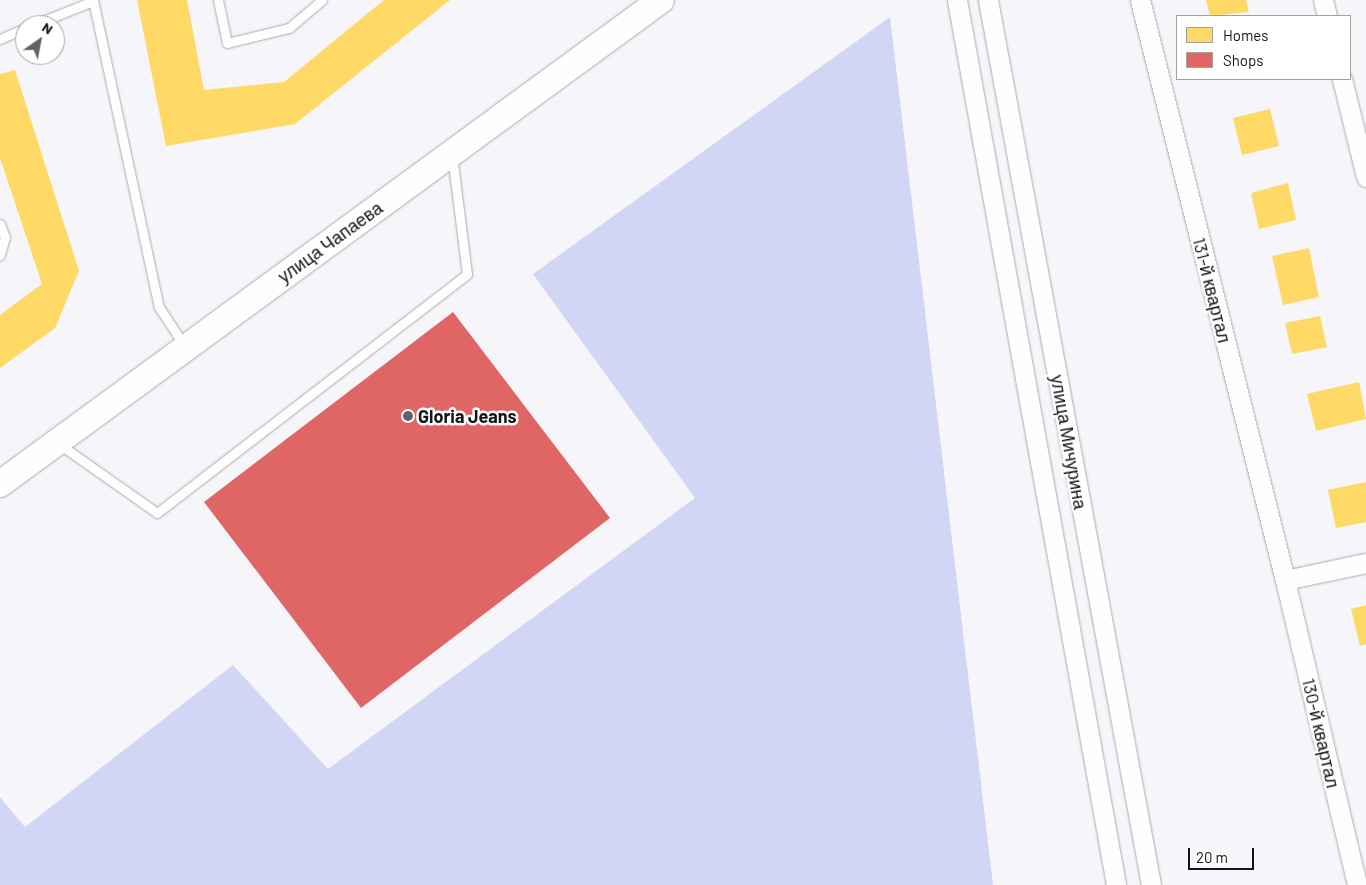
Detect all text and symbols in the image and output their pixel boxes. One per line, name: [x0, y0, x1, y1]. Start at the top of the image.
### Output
north arrow: [15, 15, 65, 65]
legend: [1176, 15, 1351, 80]
text: N: [39, 18, 56, 38]
text: Homes: [1223, 26, 1268, 44]
text: Shops: [1223, 51, 1263, 69]
street label: улица Чапаева: [273, 197, 387, 287]
street label: 131-й квартал: [1188, 235, 1236, 345]
street label: улица Мичурина: [1047, 373, 1091, 511]
place label: Gloria Jeans: [418, 405, 517, 427]
marker: Gloria Jeans: [402, 410, 414, 422]
street label: 130-й квартал: [1298, 676, 1344, 790]
scale bar: [1191, 838, 1257, 870]
text: 20 m: [1196, 848, 1228, 866]

